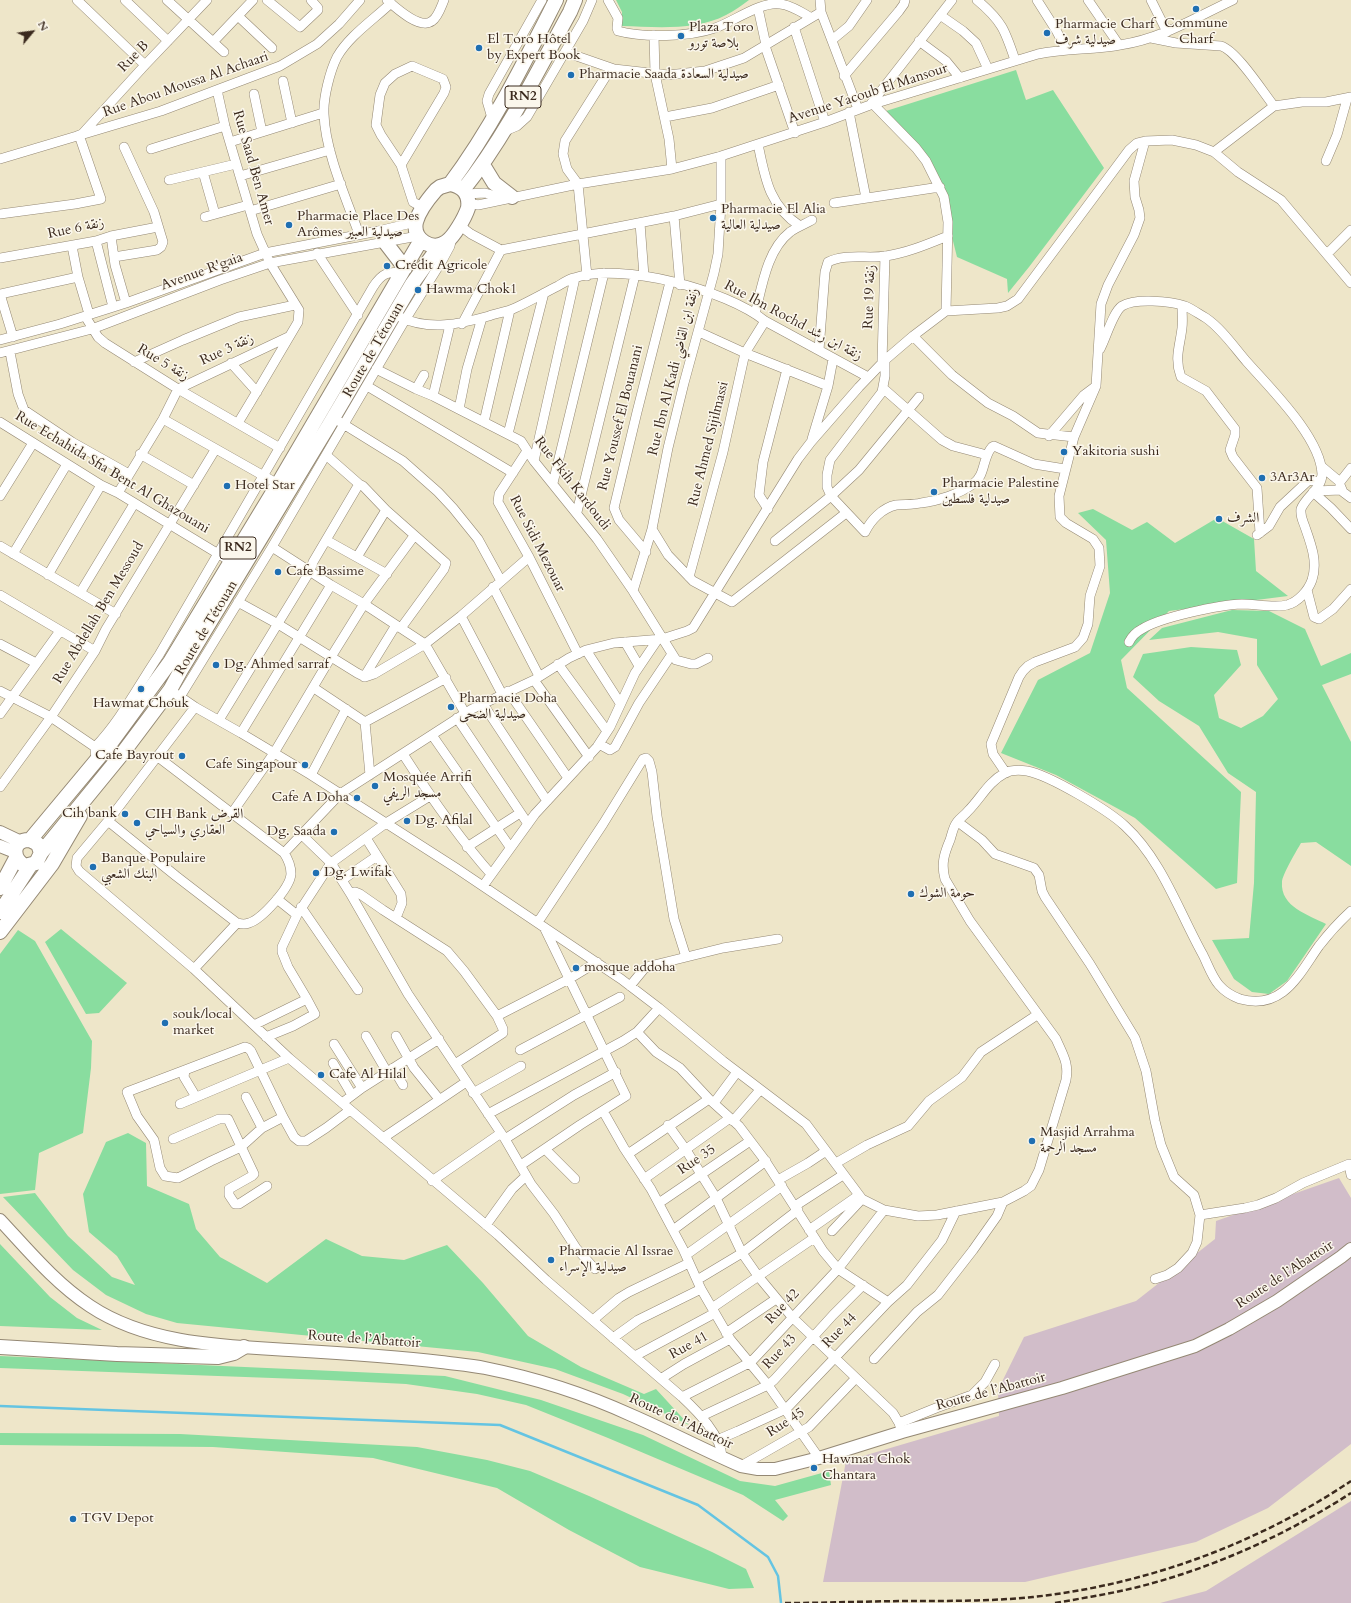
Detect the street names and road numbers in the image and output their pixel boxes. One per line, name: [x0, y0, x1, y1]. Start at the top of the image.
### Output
street label: Rue B: [115, 38, 153, 76]
street label: Rue Abou Moussa Al Achaari: [101, 49, 271, 121]
street label: Avenue Yacoub El Mansour: [786, 60, 950, 128]
road number: RN2: [505, 86, 541, 108]
street label: Rue Saad Ben Amer: [229, 109, 277, 227]
street label: Rue 6 زنقة: [46, 215, 106, 243]
street label: Avenue R'gaia: [159, 249, 245, 295]
street label: Rue 19 زنقة: [860, 265, 880, 329]
street label: Rue Ibn Rochd زنقة ابن رشد: [721, 277, 865, 365]
street label: Rue Ibn Al Kadi زنقة ابن القاضي: [645, 287, 703, 457]
street label: Route de Tétouan: [340, 299, 408, 401]
street label: Rue 3 زنقة: [197, 330, 257, 370]
street label: Rue 5 زنقة: [134, 341, 192, 385]
street label: Rue Youssef El Bouanani: [595, 343, 647, 493]
street label: Rue Ahmed Sijilmassi: [685, 380, 733, 508]
street label: Rue Echahida Sfia Bent Al Ghazouani: [12, 408, 212, 538]
street label: Rue Fkih Kardoudi: [530, 434, 614, 534]
street label: Rue Sidi Mezouar: [505, 493, 569, 595]
road number: RN2: [220, 537, 256, 559]
street label: Rue Abdellah Ben Messoud: [50, 539, 148, 687]
street label: Route de Tétouan: [172, 578, 242, 678]
street label: Rue 35: [675, 1141, 719, 1179]
street label: Route de l’Abattoir: [1233, 1237, 1337, 1313]
street label: Rue 42: [763, 1286, 803, 1328]
street label: Rue 44: [819, 1310, 861, 1352]
street label: Route de l’Abattoir: [307, 1328, 421, 1352]
street label: Rue 41: [667, 1329, 711, 1363]
street label: Rue 43: [760, 1331, 800, 1373]
street label: Route de l’Abattoir: [934, 1369, 1048, 1415]
street label: Route de l’Abattoir: [626, 1391, 736, 1453]
street label: Rue 45: [764, 1405, 808, 1441]

